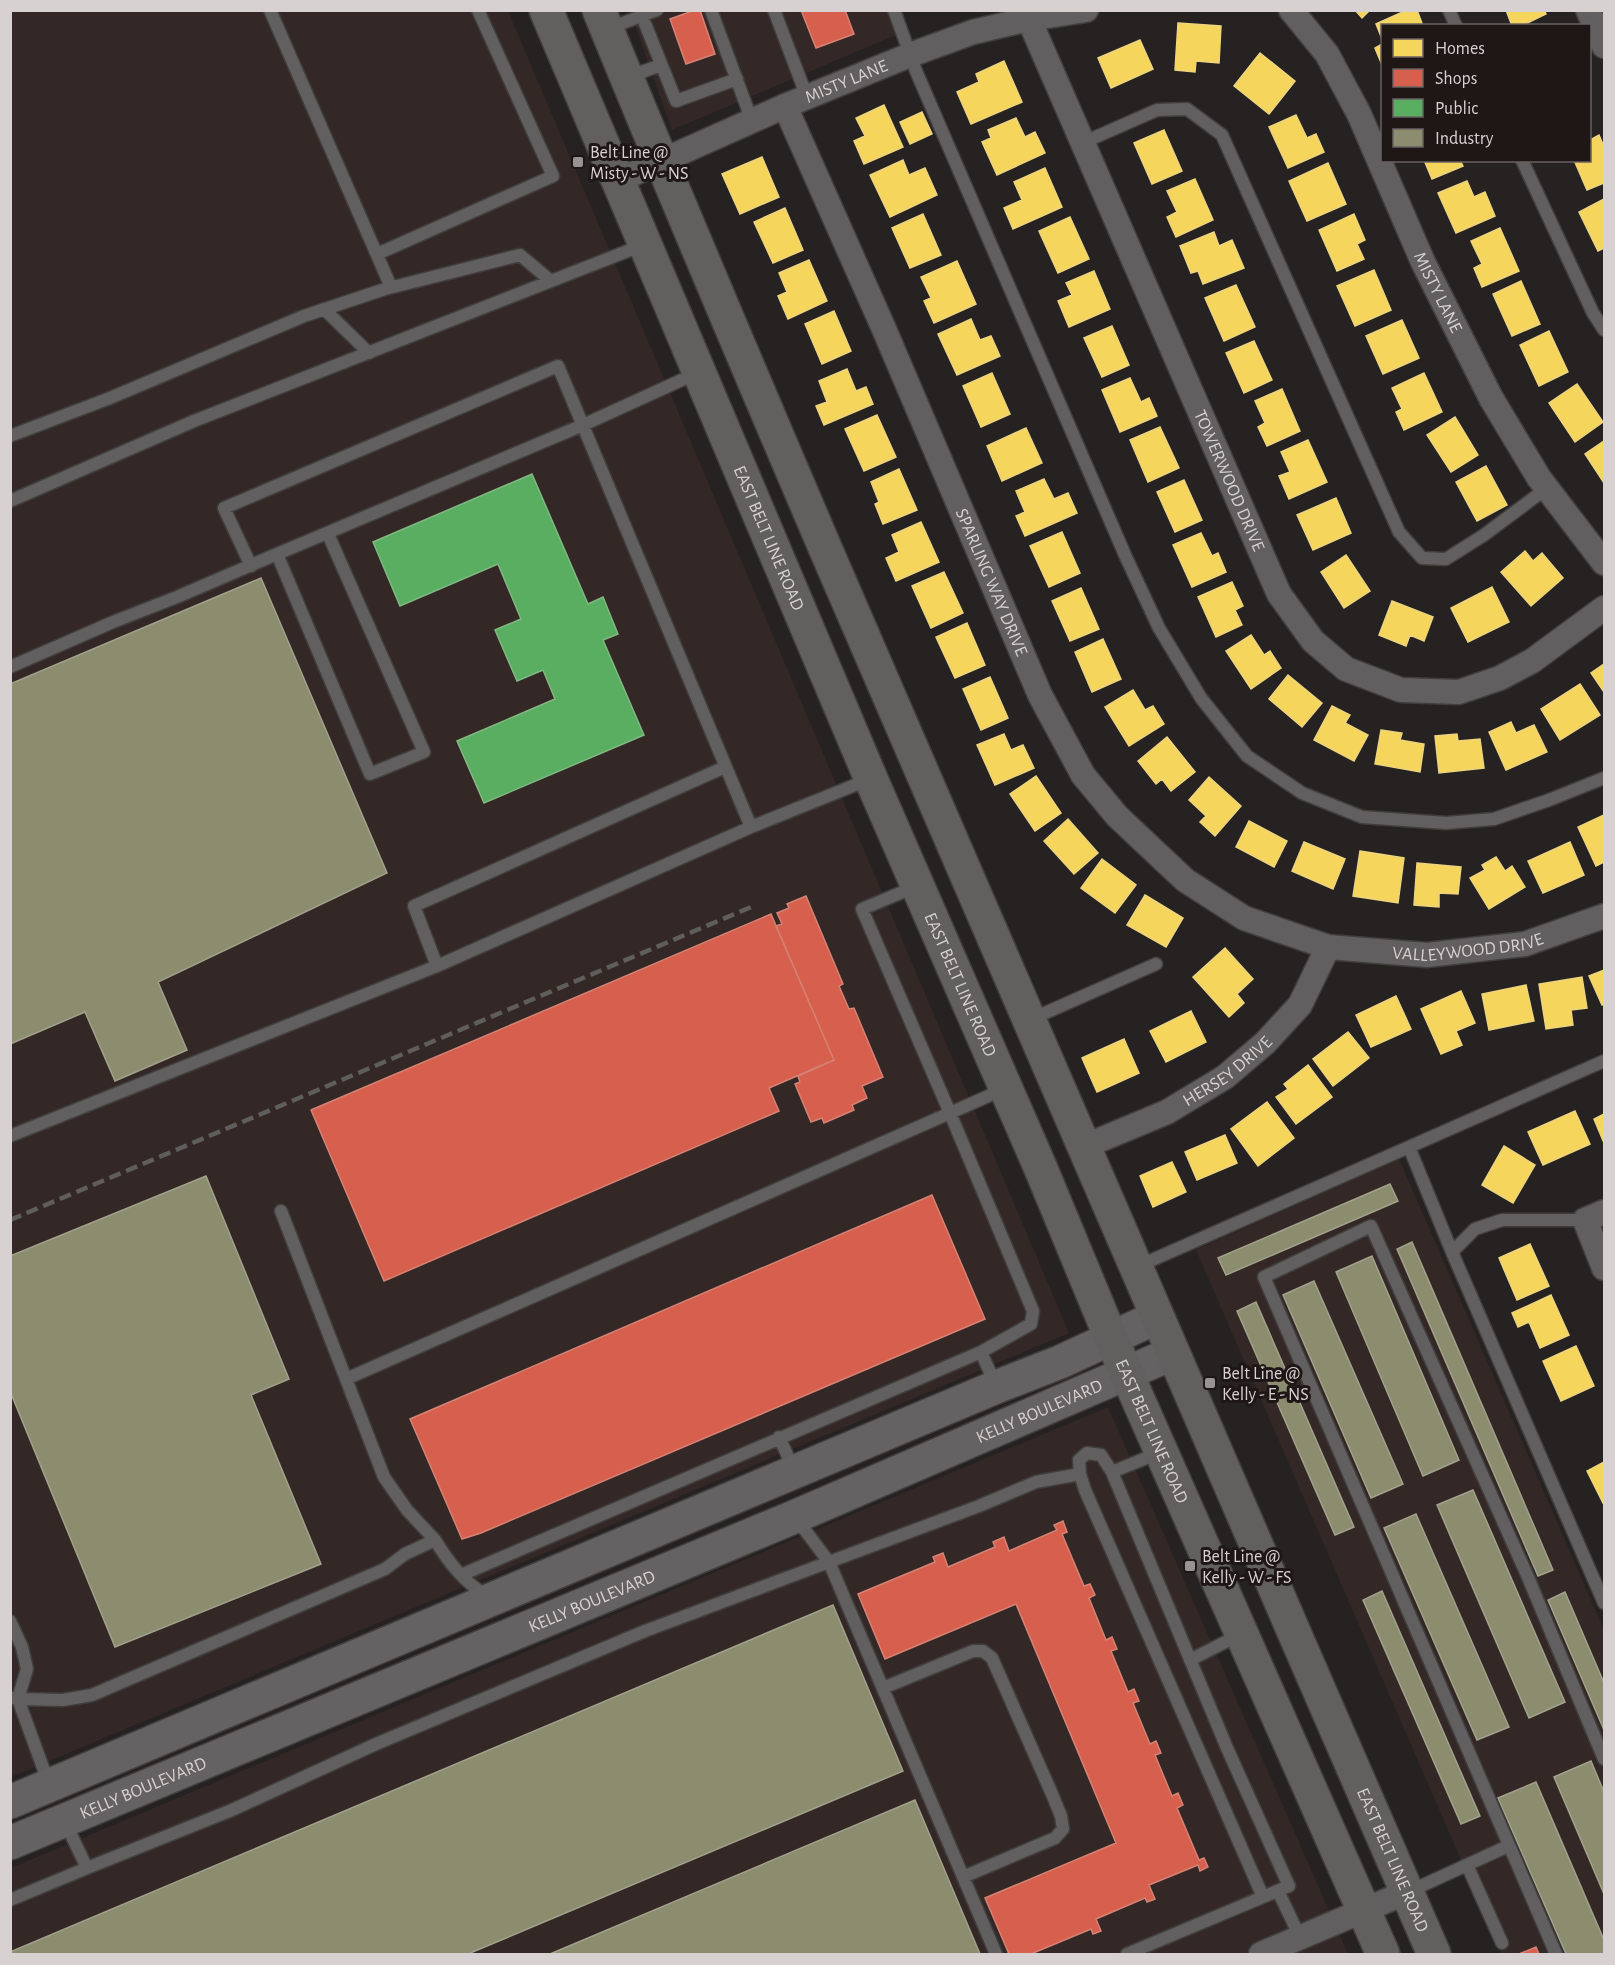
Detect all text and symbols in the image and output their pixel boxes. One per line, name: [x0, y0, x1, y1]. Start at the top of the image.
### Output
legend: [1381, 24, 1591, 162]
text: Homes: [1435, 40, 1485, 58]
street label: MISTY LANE: [803, 57, 891, 107]
text: Shops: [1435, 70, 1477, 88]
text: Public: [1435, 100, 1478, 118]
text: Industry: [1435, 130, 1494, 148]
place label: Belt Line @ Misty - W - NS: [590, 144, 688, 183]
marker: Belt Line @ Misty - W - NS: [571, 155, 585, 169]
street label: MISTY LANE: [1410, 250, 1465, 336]
street label: TOWERWOOD DRIVE: [1190, 408, 1267, 554]
street label: EAST BELT LINE ROAD: [730, 463, 807, 613]
street label: SPARLING WAY DRIVE: [952, 506, 1030, 659]
street label: EAST BELT LINE ROAD: [920, 910, 999, 1060]
street label: VALLEYWOOD DRIVE: [1392, 930, 1546, 965]
street label: HERSEY DRIVE: [1180, 1033, 1276, 1110]
street label: EAST BELT LINE ROAD: [1112, 1357, 1191, 1506]
place label: Belt Line @ Kelly - E - NS: [1222, 1365, 1309, 1404]
marker: Belt Line @ Kelly - E - NS: [1203, 1376, 1217, 1390]
street label: KELLY BOULEVARD: [974, 1377, 1105, 1447]
place label: Belt Line @ Kelly - W - FS: [1202, 1548, 1292, 1587]
marker: Belt Line @ Kelly - W - FS: [1183, 1559, 1197, 1573]
street label: KELLY BOULEVARD: [526, 1568, 658, 1636]
street label: KELLY BOULEVARD: [77, 1754, 209, 1823]
street label: EAST BELT LINE ROAD: [1353, 1785, 1431, 1935]

